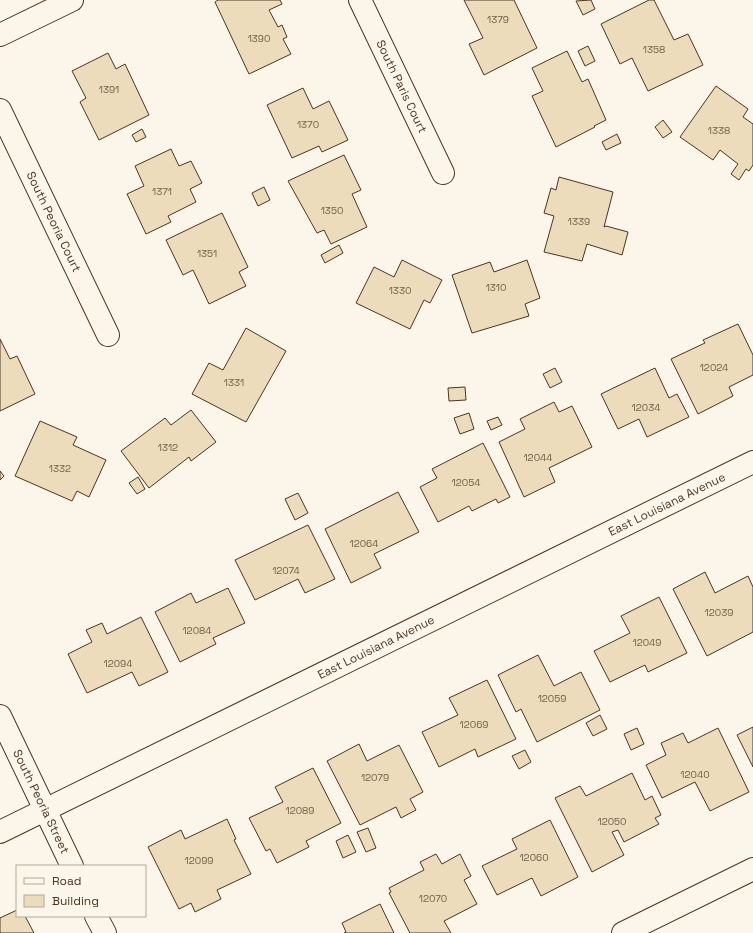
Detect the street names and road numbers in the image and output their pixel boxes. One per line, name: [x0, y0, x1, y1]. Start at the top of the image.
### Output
street label: South Paris Court: [372, 37, 431, 136]
street label: South Peoria Court: [23, 169, 85, 275]
street label: East Louisiana Avenue: [606, 469, 728, 540]
street label: East Louisiana Avenue: [315, 612, 437, 683]
street label: South Peoria Street: [9, 747, 73, 856]

